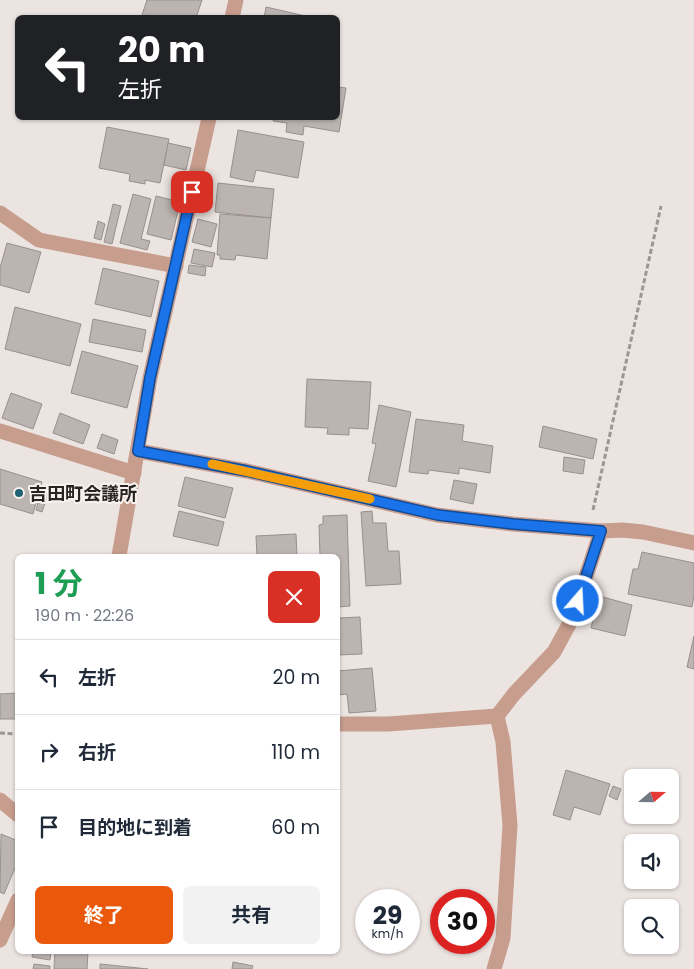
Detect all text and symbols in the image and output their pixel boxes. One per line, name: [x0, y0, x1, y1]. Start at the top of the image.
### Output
text: 20 m: [118, 25, 205, 74]
icon: left: [35, 35, 100, 100]
text: 左折: [118, 74, 162, 105]
pin: [171, 171, 213, 213]
icon: arrive: [178, 178, 206, 206]
place label: 吉田町会議所: [29, 481, 137, 506]
marker: 吉田町会議所: [13, 487, 25, 499]
text: 1 分: [35, 562, 83, 605]
button: close: [268, 571, 320, 623]
position arrow: [551, 574, 603, 626]
text: 190 m · 22:26: [35, 604, 134, 627]
icon: left: [35, 663, 63, 691]
text: 左折: [78, 664, 116, 691]
text: 20 m: [272, 664, 320, 691]
icon: right: [35, 738, 63, 766]
text: 右折: [78, 739, 116, 766]
text: 110 m: [271, 739, 320, 766]
north arrow: [624, 769, 679, 824]
map controls: [624, 769, 679, 954]
icon: arrive: [35, 813, 63, 841]
text: 目的地に到着: [78, 814, 192, 841]
text: 60 m: [271, 814, 320, 841]
button: sound: [624, 834, 679, 889]
button: 終了: [35, 886, 173, 944]
button: 共有: [183, 886, 320, 944]
speed limit sign: 30: [430, 889, 495, 954]
text: 29: [373, 898, 402, 933]
button: search: [624, 899, 679, 954]
text: km/h: [372, 925, 403, 942]

